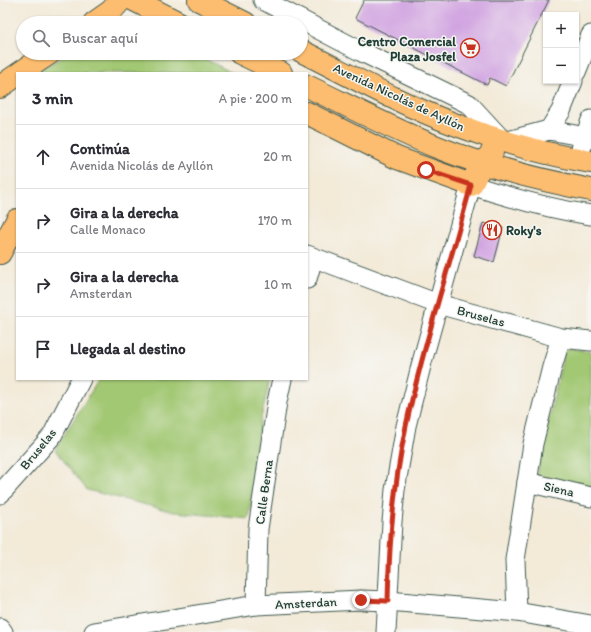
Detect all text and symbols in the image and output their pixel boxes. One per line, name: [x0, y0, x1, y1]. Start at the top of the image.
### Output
map controls: [543, 12, 579, 84]
button: +: [543, 12, 579, 48]
search box: [16, 16, 308, 60]
icon: search: [30, 27, 52, 49]
text: Buscar aquí: [62, 29, 138, 47]
place label: Centro Comercial Plaza Josfel: [358, 34, 456, 64]
supermarket icon: Centro Comercial Plaza Josfel: [459, 37, 481, 59]
button: −: [543, 48, 579, 84]
street label: Avenida Nicolás de Ayllón: [331, 60, 467, 134]
text: 3 min: [32, 88, 73, 108]
text: A pie · 200 m: [219, 91, 292, 106]
text: Continúa: [70, 140, 130, 158]
icon: ahead: [32, 146, 54, 168]
text: 20 m: [263, 149, 292, 164]
text: Avenida Nicolás de Ayllón: [70, 158, 213, 173]
route start: [417, 161, 435, 179]
text: Gira a la derecha: [70, 204, 179, 222]
icon: right: [32, 210, 54, 232]
text: 170 m: [258, 213, 292, 228]
restaurant icon: Roky's: [481, 219, 503, 241]
text: Calle Monaco: [70, 222, 146, 237]
place label: Roky's: [506, 223, 542, 239]
text: Gira a la derecha: [70, 268, 179, 286]
icon: right: [32, 274, 54, 296]
text: 10 m: [264, 277, 292, 292]
text: Amsterdan: [70, 286, 132, 301]
street label: Bruselas: [455, 302, 507, 330]
icon: arrive: [32, 338, 54, 360]
text: Llegada al destino: [70, 340, 186, 358]
street label: Bruselas: [17, 425, 59, 473]
street label: Calle Berna: [252, 458, 276, 525]
street label: Siena: [542, 478, 576, 500]
route end: [352, 591, 370, 609]
street label: Amsterdan: [275, 594, 338, 612]

